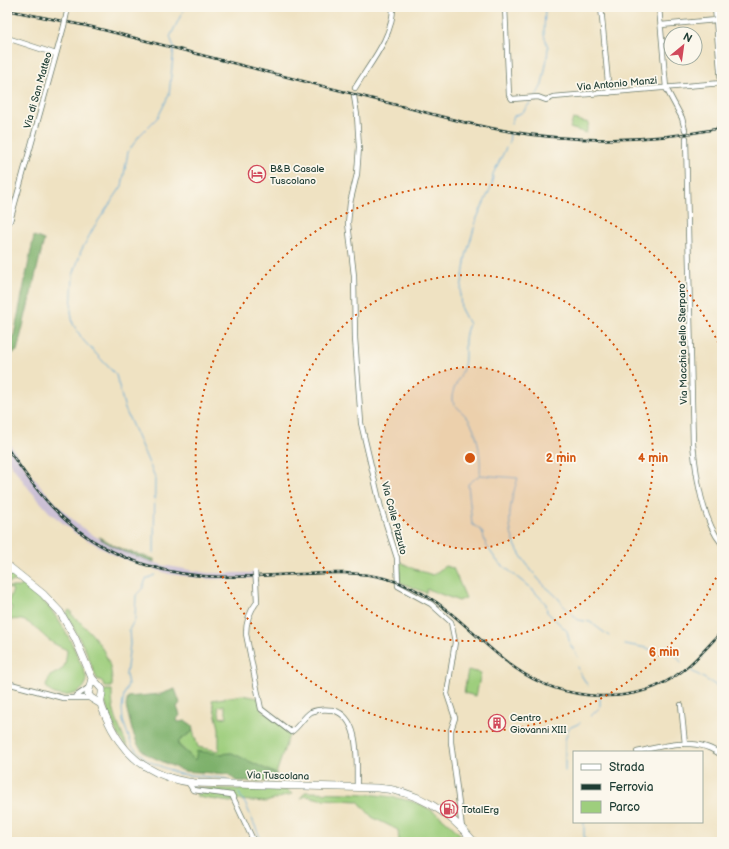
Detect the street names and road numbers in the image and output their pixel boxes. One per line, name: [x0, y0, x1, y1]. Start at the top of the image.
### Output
street label: Via di San Matteo: [21, 50, 55, 130]
street label: Via Antonio Manzi: [576, 75, 658, 93]
street label: Via Macchia dello Sterparo: [676, 283, 690, 405]
street label: Via Colle Pizzuto: [379, 481, 410, 556]
street label: Via Tuscolana: [247, 769, 310, 783]

